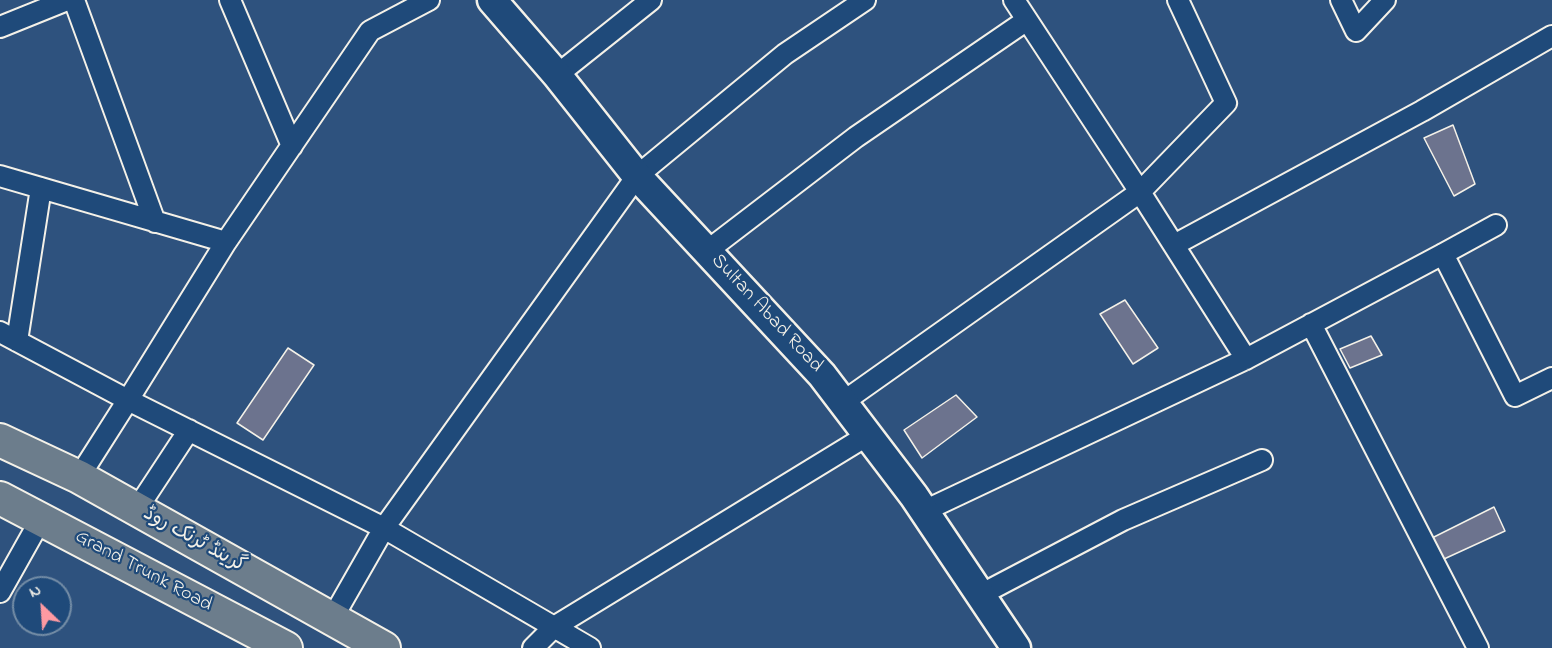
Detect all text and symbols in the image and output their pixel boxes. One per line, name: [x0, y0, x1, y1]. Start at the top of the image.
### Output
street label: Sultan Abad Road: [705, 250, 827, 378]
street label: گرینڈ ٹرنک روڈ: [138, 503, 250, 579]
street label: Grand Trunk Road: [70, 526, 216, 618]
north arrow: [12, 576, 72, 636]
text: N: [25, 578, 45, 605]

